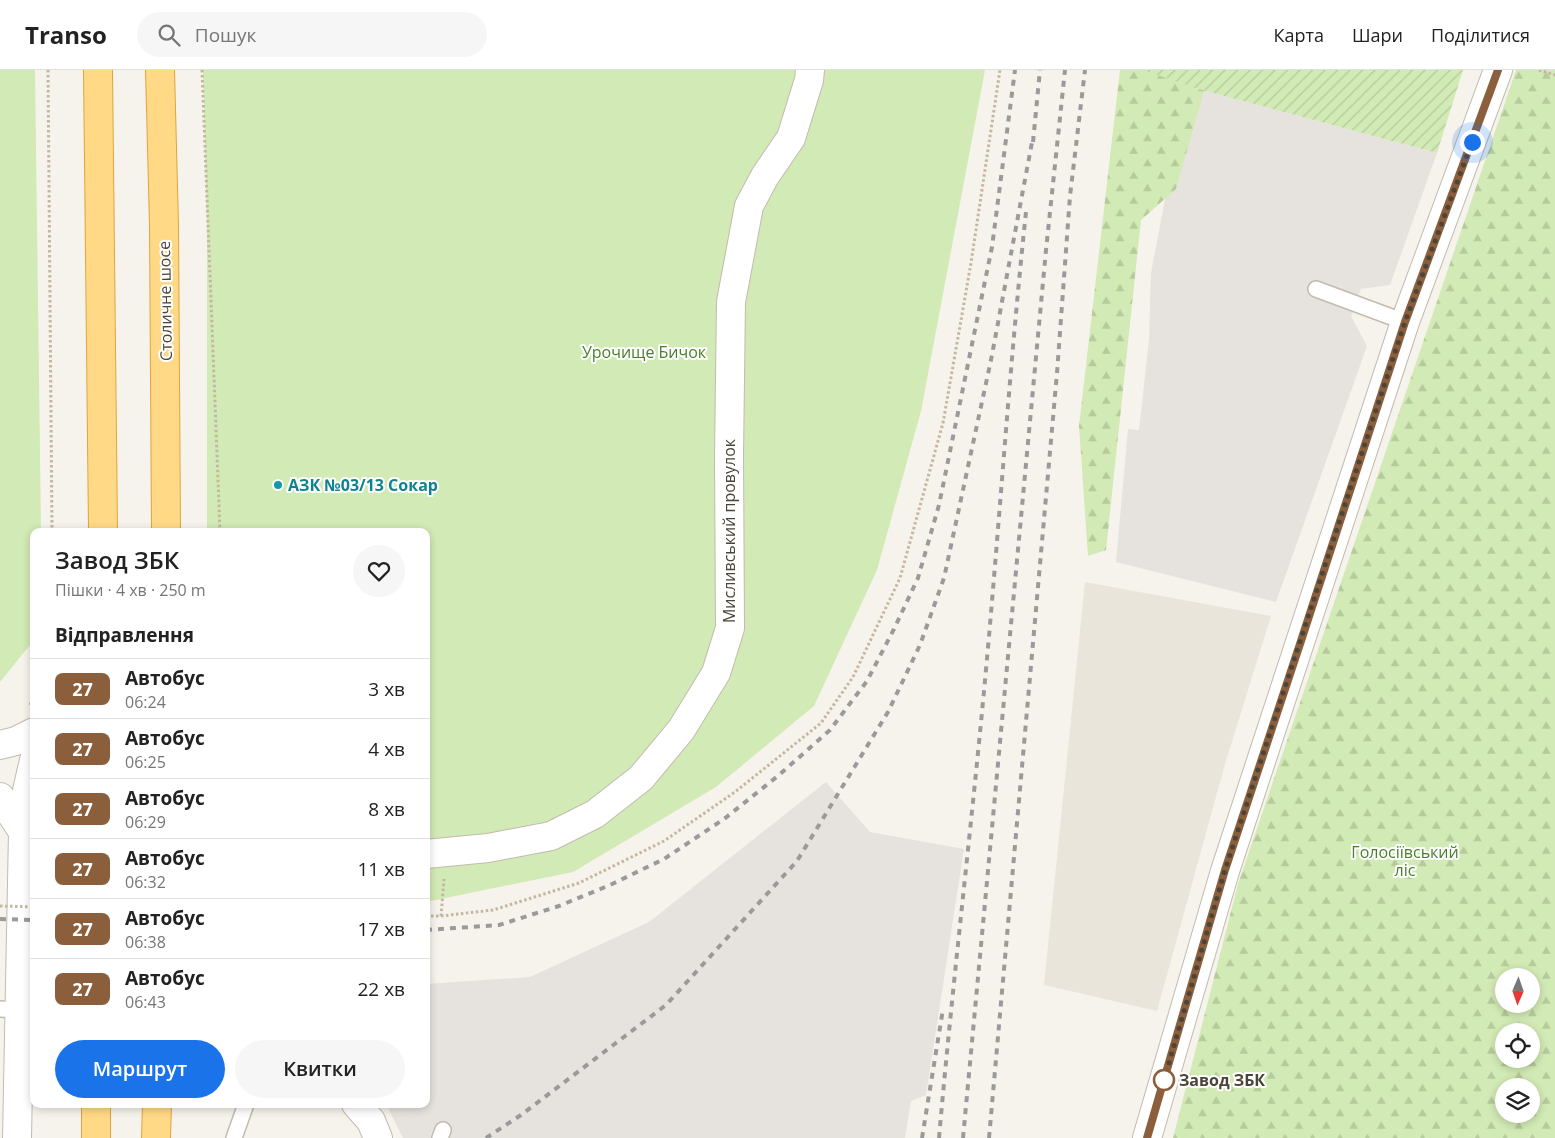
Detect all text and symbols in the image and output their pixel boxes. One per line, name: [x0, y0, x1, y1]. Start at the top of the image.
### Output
search box: [137, 12, 487, 57]
text: Transo: [25, 18, 107, 51]
icon: search: [155, 21, 183, 49]
text: Пошук: [195, 22, 256, 48]
text: Карта: [1273, 23, 1324, 47]
text: Шари: [1352, 23, 1403, 47]
text: Поділитися: [1431, 23, 1530, 47]
your location: [1460, 130, 1485, 155]
street label: Столичне шосе: [153, 241, 177, 361]
park label: Урочище Бичок: [582, 341, 707, 363]
street label: Мисливський провулок: [718, 438, 740, 623]
place label: АЗК №03/13 Сокар: [288, 474, 438, 496]
marker: АЗК №03/13 Сокар: [272, 479, 284, 491]
text: Завод ЗБК: [55, 543, 179, 576]
button: heart: [353, 545, 405, 597]
text: Пішки · 4 хв · 250 m: [55, 579, 206, 601]
text: Відправлення: [55, 622, 194, 648]
text: Автобус: [125, 665, 205, 691]
text: 3 хв: [368, 676, 405, 702]
text: 27: [72, 677, 93, 701]
text: 06:24: [125, 691, 166, 713]
text: Автобус: [125, 725, 205, 751]
text: 4 хв: [368, 736, 405, 762]
text: 27: [72, 737, 93, 761]
text: 06:25: [125, 751, 166, 773]
text: Автобус: [125, 785, 205, 811]
text: 8 хв: [368, 796, 405, 822]
text: 27: [72, 797, 93, 821]
text: 06:29: [125, 811, 166, 833]
park label: Голосіївський ліс: [1351, 841, 1459, 881]
text: Автобус: [125, 845, 205, 871]
text: 11 хв: [357, 856, 405, 882]
text: 27: [72, 857, 93, 881]
text: 06:32: [125, 871, 166, 893]
text: Автобус: [125, 905, 205, 931]
text: 17 хв: [357, 916, 405, 942]
text: 27: [72, 917, 93, 941]
text: 06:38: [125, 931, 166, 953]
text: Автобус: [125, 965, 205, 991]
north arrow: [1495, 968, 1540, 1012]
map controls: [1495, 968, 1540, 1123]
text: 22 хв: [357, 976, 405, 1002]
text: 27: [72, 977, 93, 1001]
text: 06:43: [125, 991, 166, 1013]
button: locate: [1495, 1023, 1540, 1068]
button: Маршрут: [55, 1040, 225, 1098]
button: Квитки: [235, 1040, 405, 1098]
marker: Завод ЗБК: [1153, 1069, 1175, 1091]
place label: Завод ЗБК: [1179, 1069, 1265, 1091]
button: layers: [1495, 1078, 1540, 1123]

